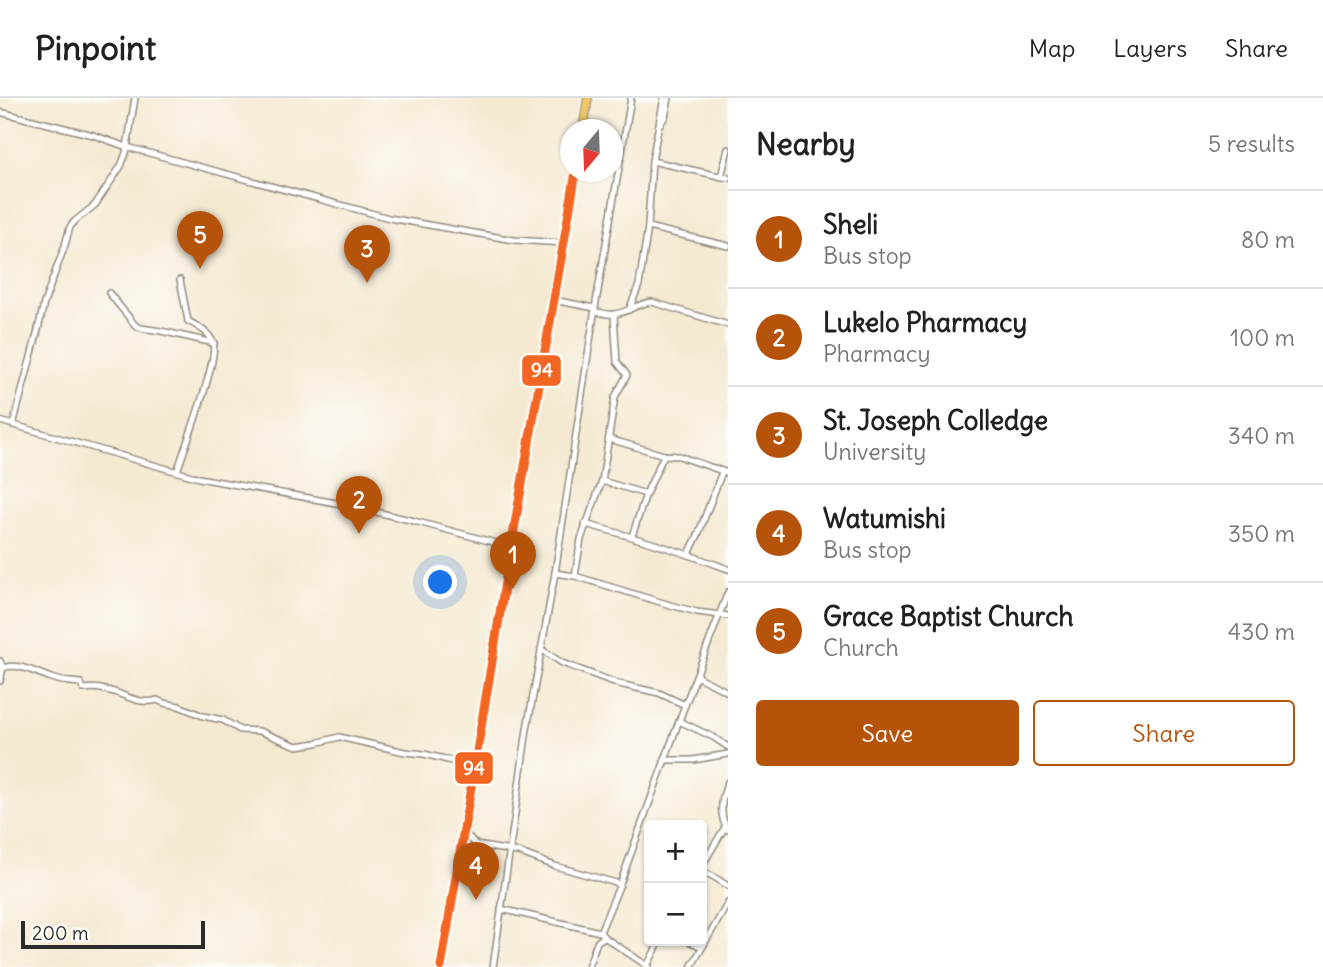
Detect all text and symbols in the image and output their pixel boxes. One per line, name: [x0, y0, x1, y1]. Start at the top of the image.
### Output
text: Pinpoint: [35, 27, 156, 69]
text: Map: [1029, 33, 1075, 63]
text: Layers: [1113, 33, 1187, 63]
text: Share: [1225, 33, 1288, 63]
north arrow: [560, 119, 623, 182]
text: Nearby: [756, 125, 856, 163]
text: 5 results: [1208, 129, 1295, 158]
text: Sheli: [823, 208, 878, 241]
pin: 5: [177, 211, 223, 269]
pin: 3: [344, 225, 390, 283]
text: 1: [774, 225, 784, 254]
text: 80 m: [1241, 225, 1295, 254]
text: Bus stop: [823, 241, 912, 270]
text: Lukelo Pharmacy: [823, 306, 1027, 339]
text: 2: [773, 323, 785, 352]
text: 100 m: [1230, 323, 1295, 352]
text: Pharmacy: [823, 339, 931, 368]
line badge: 94: [521, 354, 562, 387]
text: 94: [531, 358, 553, 382]
text: St. Joseph Colledge: [823, 404, 1048, 437]
text: 3: [772, 421, 786, 450]
text: 340 m: [1228, 421, 1295, 450]
text: University: [823, 437, 926, 466]
pin: 2: [336, 476, 382, 534]
text: Watumishi: [823, 502, 946, 535]
text: 4: [772, 519, 786, 548]
text: 350 m: [1228, 519, 1295, 548]
pin: 1: [490, 531, 536, 589]
text: Bus stop: [823, 535, 912, 564]
your location: [423, 565, 457, 599]
text: Grace Baptist Church: [823, 600, 1073, 633]
text: 5: [772, 617, 786, 646]
text: 430 m: [1228, 617, 1295, 646]
text: Church: [823, 633, 899, 662]
button: Save: [756, 700, 1019, 766]
button: Share: [1033, 700, 1295, 766]
line badge: 94: [454, 751, 494, 785]
text: 94: [463, 756, 485, 780]
map controls: [644, 820, 707, 946]
button: +: [644, 820, 707, 883]
pin: 4: [453, 842, 499, 900]
button: −: [644, 883, 707, 946]
scale bar: [21, 918, 205, 950]
text: 200 m: [32, 921, 89, 945]

